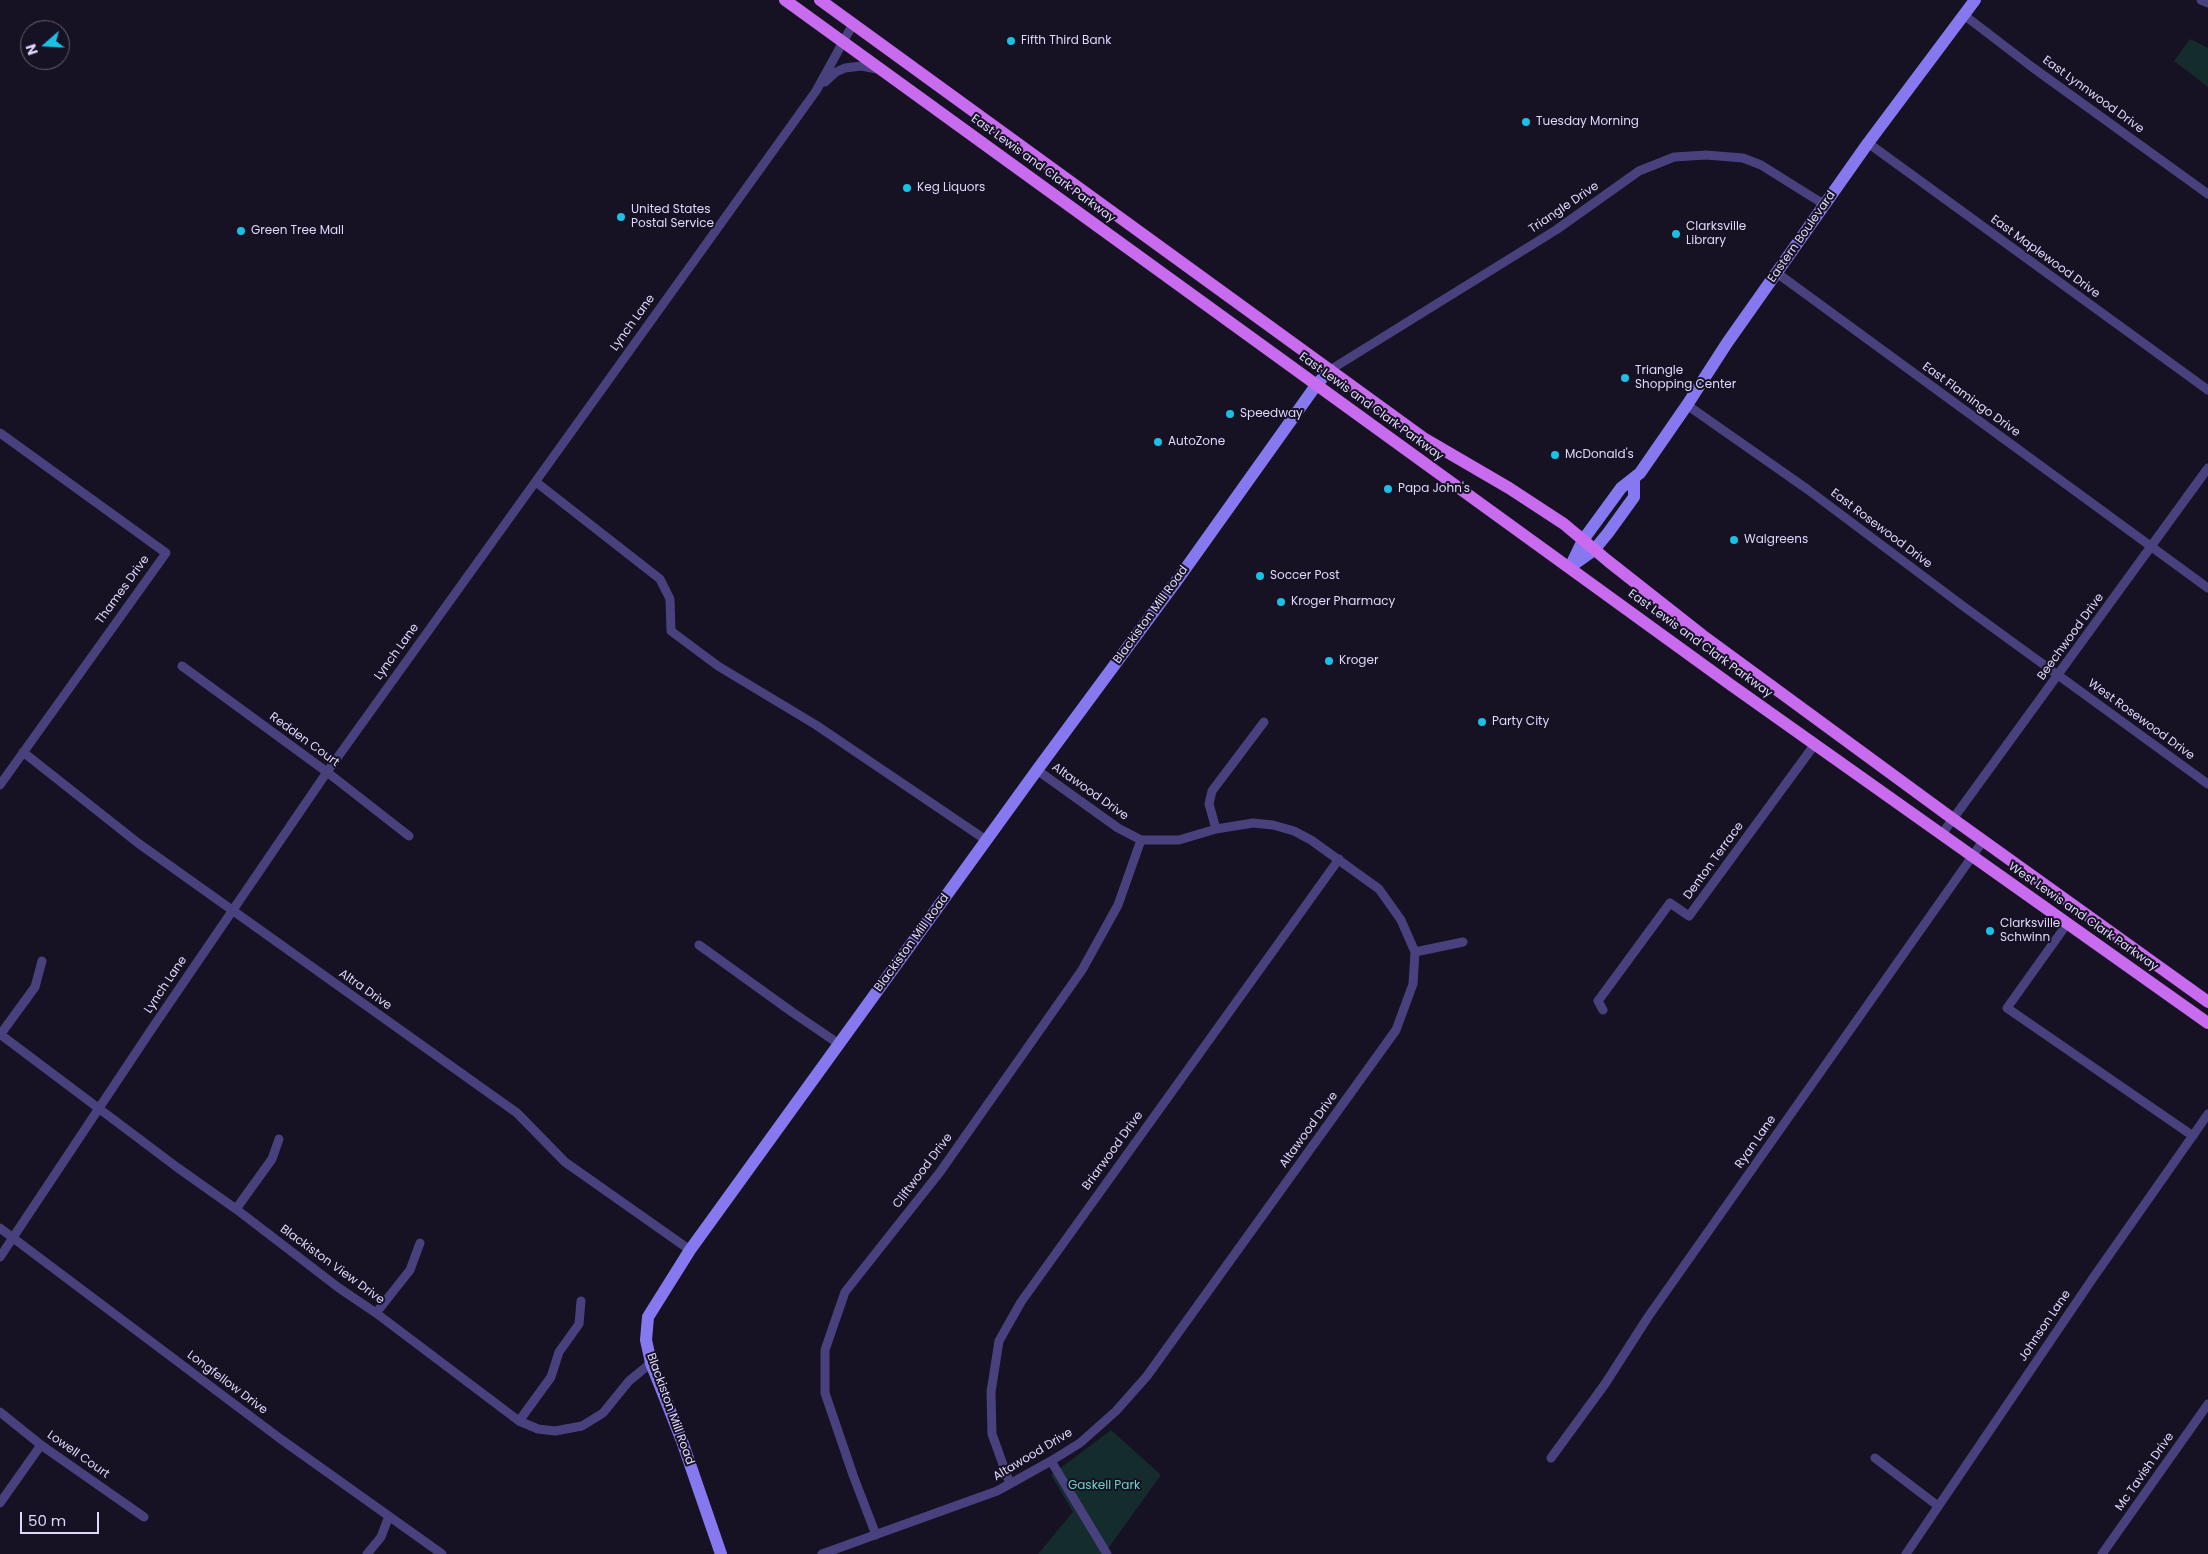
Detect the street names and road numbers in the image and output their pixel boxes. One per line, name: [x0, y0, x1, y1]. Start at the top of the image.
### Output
street label: East Lynnwood Drive: [2039, 53, 2147, 137]
street label: East Lewis and Clark Parkway: [968, 112, 1118, 226]
street label: Triangle Drive: [1526, 179, 1602, 237]
street label: Eastern Boulevard: [1765, 189, 1839, 285]
street label: East Maplewood Drive: [1988, 212, 2102, 302]
street label: Lynch Lane: [608, 292, 658, 354]
street label: East Lewis and Clark Parkway: [1296, 350, 1446, 464]
street label: East Flamingo Drive: [1919, 360, 2023, 440]
street label: East Rosewood Drive: [1827, 486, 1935, 572]
street label: Thames Drive: [93, 553, 153, 627]
street label: Blackiston Mill Road: [1111, 563, 1191, 667]
street label: East Lewis and Clark Parkway: [1625, 587, 1775, 701]
street label: Beechwood Drive: [2035, 591, 2107, 683]
street label: Lynch Lane: [372, 621, 422, 683]
street label: West Rosewood Drive: [2085, 676, 2197, 764]
street label: Redden Court: [266, 710, 342, 770]
street label: Altawood Drive: [1049, 760, 1131, 824]
street label: Denton Terrace: [1681, 819, 1747, 903]
street label: West Lewis and Clark Parkway: [2005, 860, 2161, 974]
street label: Blackiston Mill Road: [872, 891, 952, 995]
street label: Lynch Lane: [142, 954, 190, 1016]
street label: Altra Drive: [336, 967, 394, 1013]
street label: Altawood Drive: [1277, 1089, 1341, 1171]
street label: Briarwood Drive: [1080, 1109, 1146, 1193]
street label: Ryan Lane: [1732, 1113, 1780, 1171]
street label: Cliftwood Drive: [890, 1131, 956, 1211]
street label: Blackiston View Drive: [277, 1222, 387, 1308]
street label: Johnson Lane: [2016, 1288, 2074, 1364]
street label: Longfellow Drive: [184, 1348, 270, 1418]
street label: Blackiston Mill Road: [643, 1351, 697, 1467]
street label: Altawood Drive: [991, 1426, 1075, 1484]
street label: Lowell Court: [44, 1428, 112, 1482]
street label: Mc Tavish Drive: [2113, 1430, 2177, 1514]

